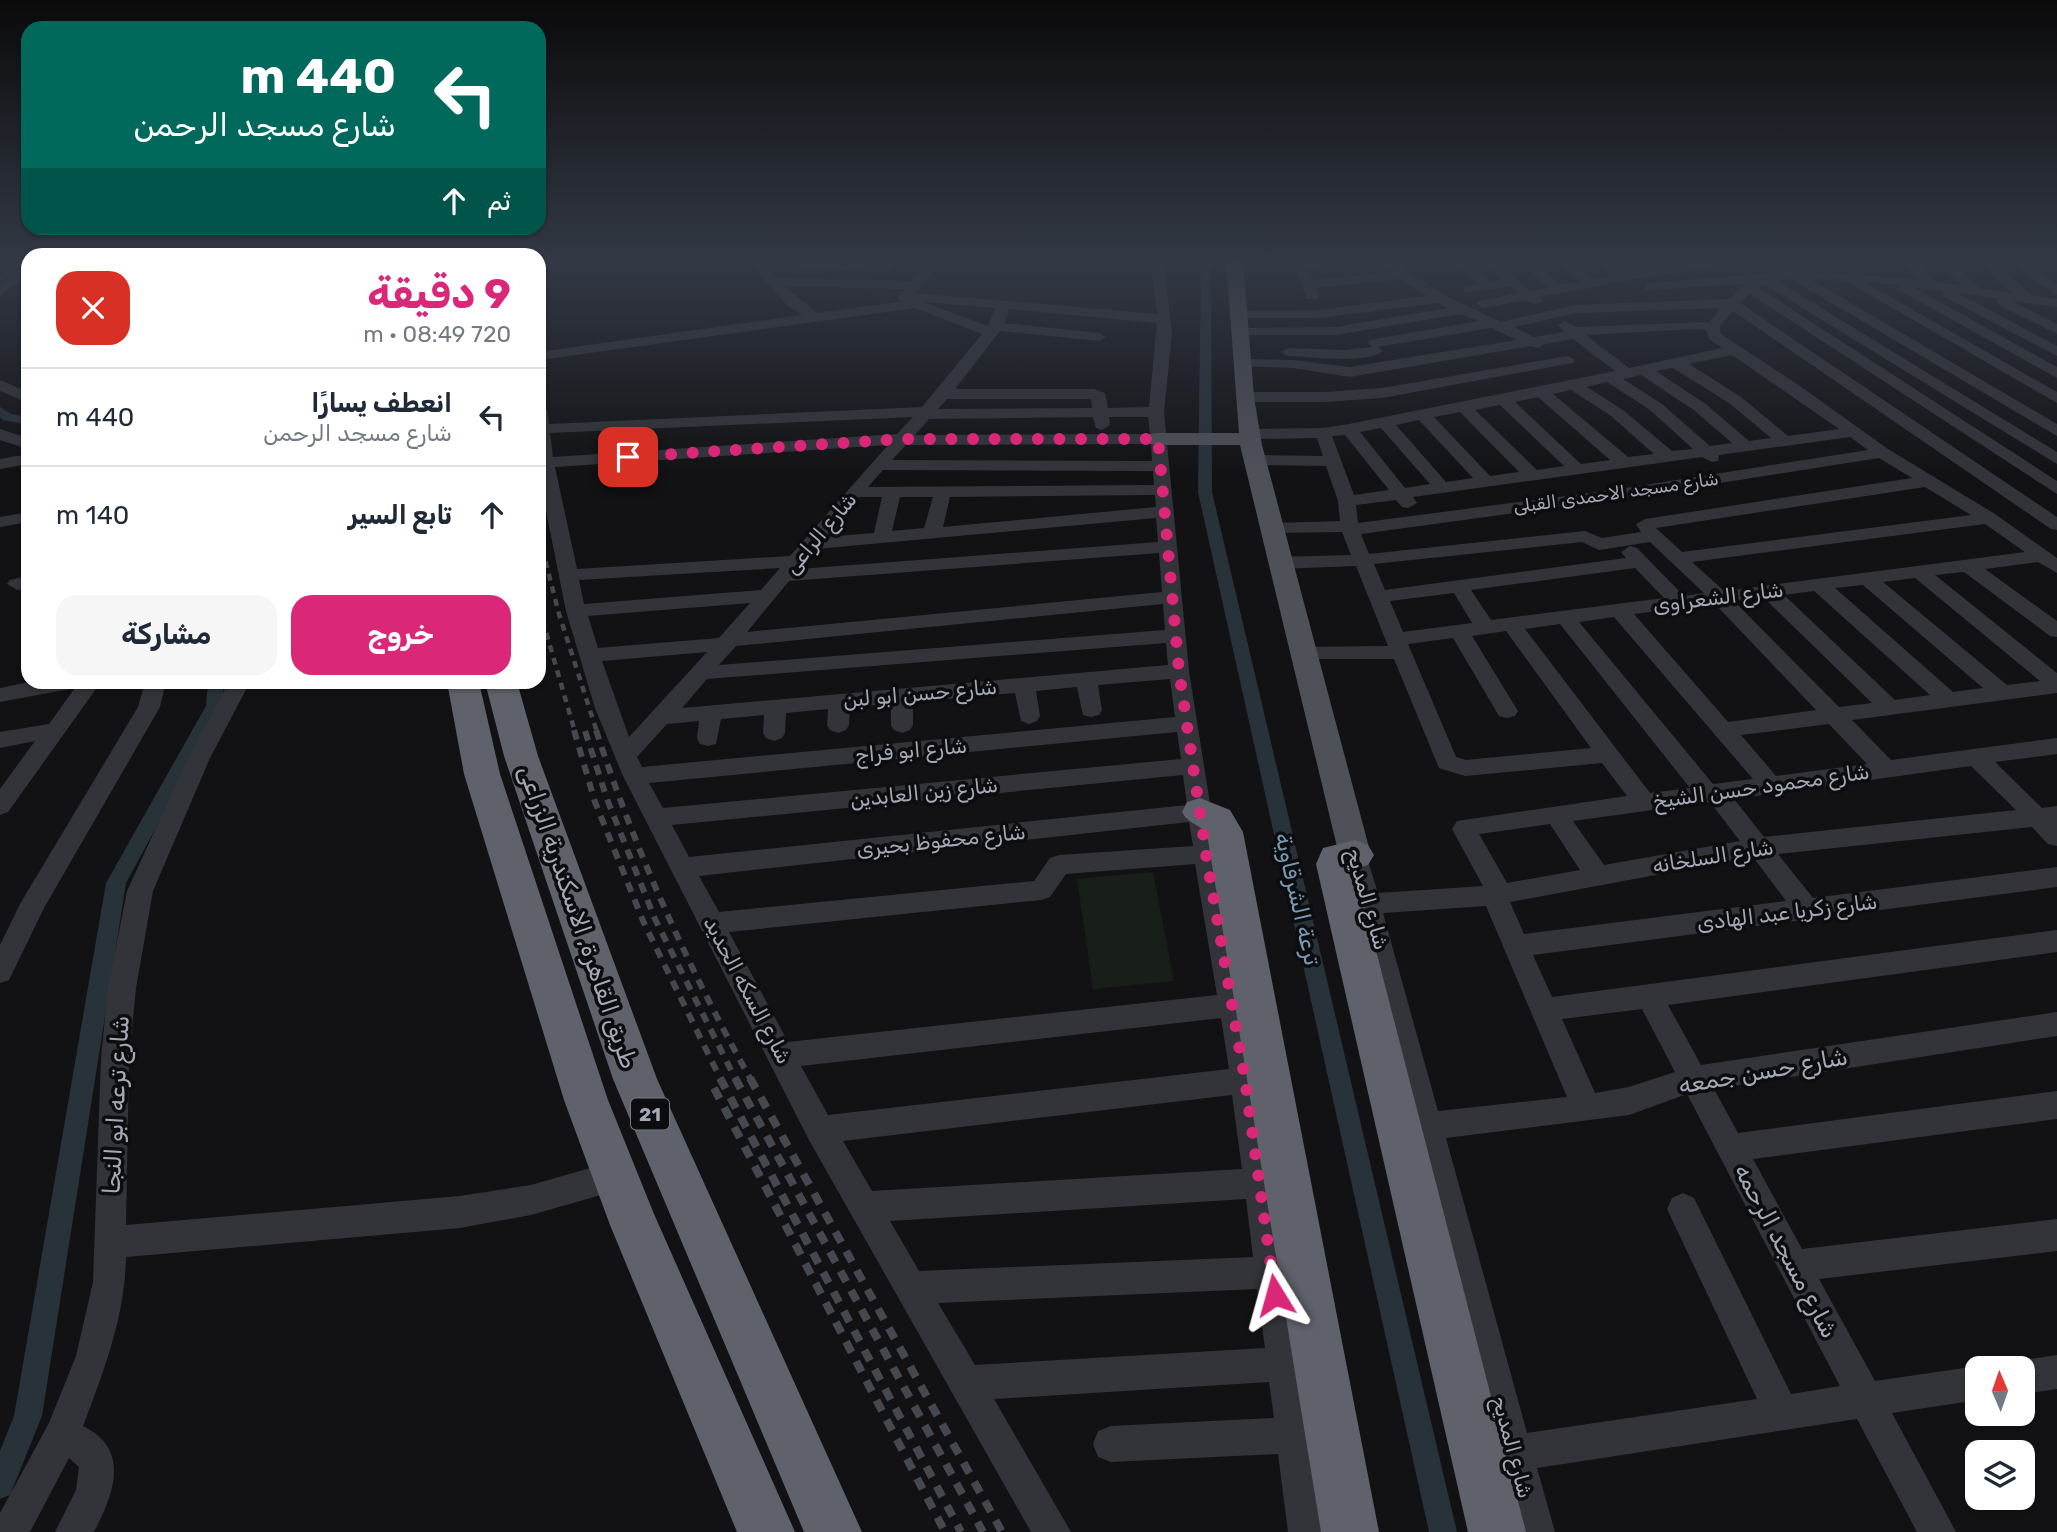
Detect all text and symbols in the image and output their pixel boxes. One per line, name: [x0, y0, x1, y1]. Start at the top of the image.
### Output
text: 440 m: [240, 47, 396, 105]
icon: left: [420, 49, 511, 140]
text: شارع مسجد الرحمن: [133, 106, 396, 144]
icon: ahead: [435, 182, 473, 220]
text: ثم: [487, 186, 511, 217]
text: 9 دقيقة: [367, 269, 511, 319]
button: close: [56, 271, 130, 345]
text: 720 m · 08:49: [363, 320, 511, 348]
text: انعطف يسارًا: [311, 388, 452, 419]
icon: left: [473, 398, 511, 436]
text: 440 m: [56, 402, 134, 433]
text: شارع مسجد الرحمن: [263, 419, 452, 447]
pin: [598, 427, 658, 487]
icon: arrive: [609, 438, 647, 476]
street label: شارع مسجد الاحمدى القبلى: [1512, 468, 1720, 519]
street label: شارع الراعى: [779, 487, 863, 580]
icon: ahead: [473, 496, 511, 534]
text: 140 m: [56, 500, 129, 531]
text: تابع السير: [348, 500, 452, 531]
street label: شارع الشعراوى: [1651, 577, 1785, 619]
button: مشاركة: [56, 595, 277, 675]
button: خروج: [291, 595, 511, 675]
street label: شارع حسن ابو لبن: [842, 674, 998, 714]
street label: شارع ابو فراج: [854, 733, 968, 769]
street label: شارع محمود حسن الشيخ: [1651, 758, 1871, 816]
street label: طريق القاهرة, الاسكندرية الزراعى: [513, 762, 643, 1072]
street label: شارع زين العابدين: [849, 772, 999, 814]
street label: شارع محفوظ بحيرى: [855, 819, 1027, 863]
water label: ترعة الشرقاوية: [1269, 830, 1327, 968]
street label: شارع السلخانه: [1651, 834, 1776, 880]
street label: شارع المديح: [1340, 845, 1394, 953]
street label: شارع زكريا عبد الهادى: [1695, 889, 1879, 937]
street label: شارع السكه الحديد: [697, 912, 797, 1069]
street label: شارع ترعه ابو النجا: [97, 1015, 137, 1195]
street label: شارع حسن جمعه: [1676, 1042, 1850, 1102]
road number: 21: [631, 1098, 669, 1130]
street label: شارع مسجد الرحمه: [1727, 1159, 1844, 1344]
position arrow: [1238, 1258, 1312, 1332]
north arrow: [1965, 1356, 2035, 1426]
map controls: [1965, 1356, 2035, 1510]
street label: شارع المديح: [1485, 1393, 1539, 1501]
button: layers: [1965, 1440, 2035, 1510]

